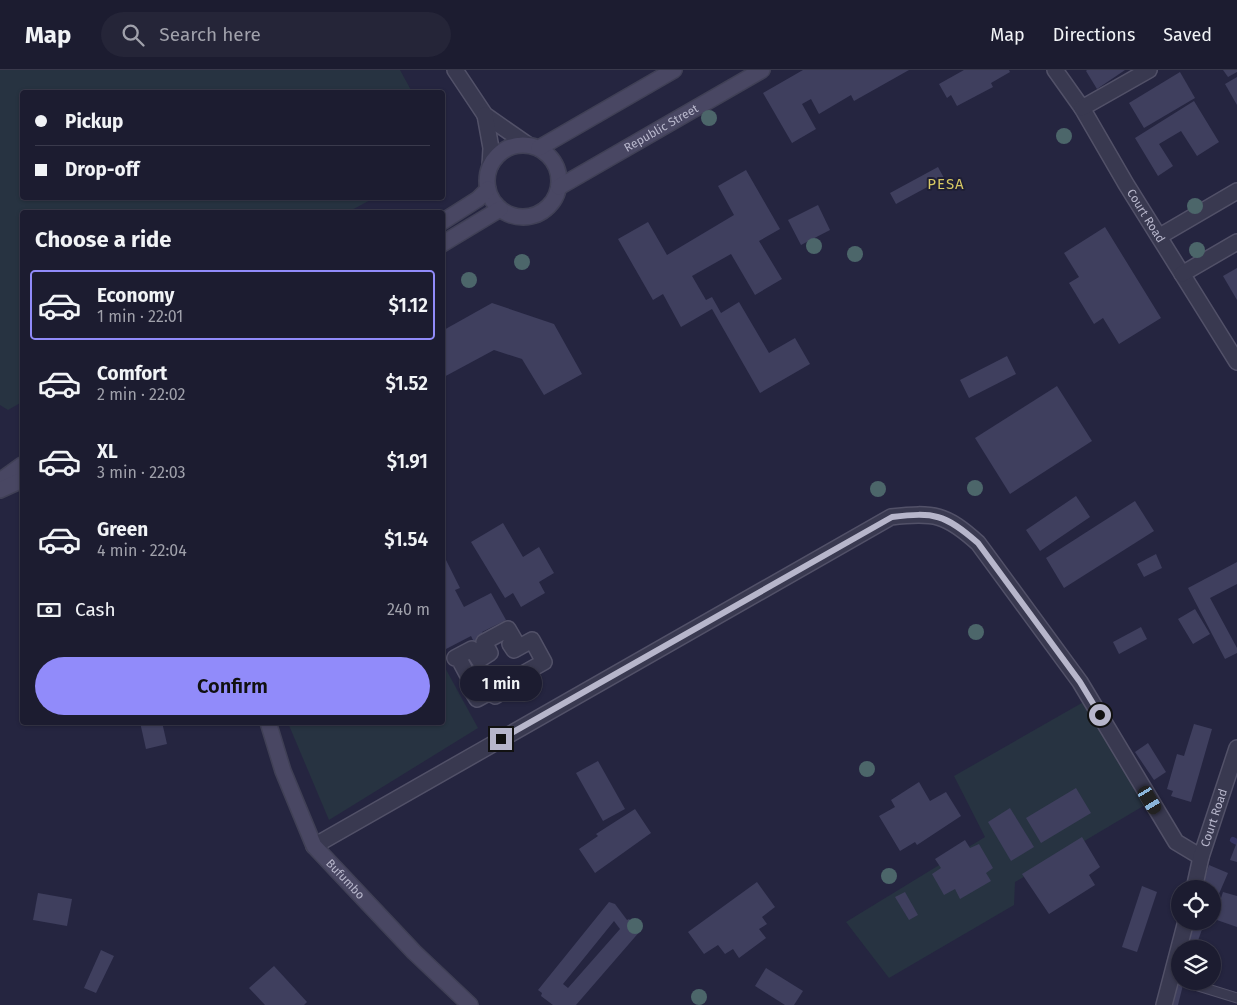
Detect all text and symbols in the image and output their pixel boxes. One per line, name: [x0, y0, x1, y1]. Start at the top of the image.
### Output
search box: [101, 12, 451, 57]
text: Map: [25, 21, 71, 49]
icon: search: [119, 21, 147, 49]
text: Search here: [159, 23, 261, 46]
text: Map: [990, 24, 1025, 46]
text: Directions: [1053, 24, 1135, 46]
text: Saved: [1163, 24, 1212, 46]
street label: Republic Street: [622, 101, 701, 155]
text: Pickup: [65, 110, 123, 133]
text: Drop-off: [65, 158, 139, 181]
district label: PESA: [927, 175, 965, 193]
street label: Court Road: [1124, 187, 1168, 245]
text: Choose a ride: [35, 226, 171, 253]
icon: car: [37, 283, 82, 328]
text: Economy: [97, 284, 174, 307]
text: $1.12: [389, 294, 428, 317]
text: 1 min · 22:01: [97, 307, 183, 326]
icon: car: [37, 361, 82, 406]
text: Comfort: [97, 362, 167, 385]
text: $1.52: [385, 372, 428, 395]
text: 2 min · 22:02: [97, 385, 185, 404]
icon: car: [37, 439, 82, 484]
text: XL: [97, 440, 118, 463]
text: $1.91: [387, 450, 428, 473]
text: 3 min · 22:03: [97, 463, 186, 482]
icon: car: [37, 517, 82, 562]
text: Green: [97, 518, 148, 541]
text: $1.54: [384, 528, 428, 551]
text: 4 min · 22:04: [97, 541, 187, 560]
icon: cash: [35, 596, 63, 624]
text: Cash: [75, 598, 116, 621]
text: 240 m: [387, 600, 430, 619]
button: Confirm: [35, 657, 430, 715]
callout: 1 min: [460, 666, 542, 702]
text: 1 min: [482, 674, 520, 693]
route start: [1089, 704, 1111, 726]
route end: [490, 728, 512, 750]
car: [1135, 783, 1164, 817]
street label: Court Road: [1198, 787, 1230, 849]
street label: Bufumbo: [323, 856, 367, 902]
map controls: [1171, 880, 1221, 990]
button: locate: [1171, 880, 1221, 930]
button: layers: [1171, 940, 1221, 990]

